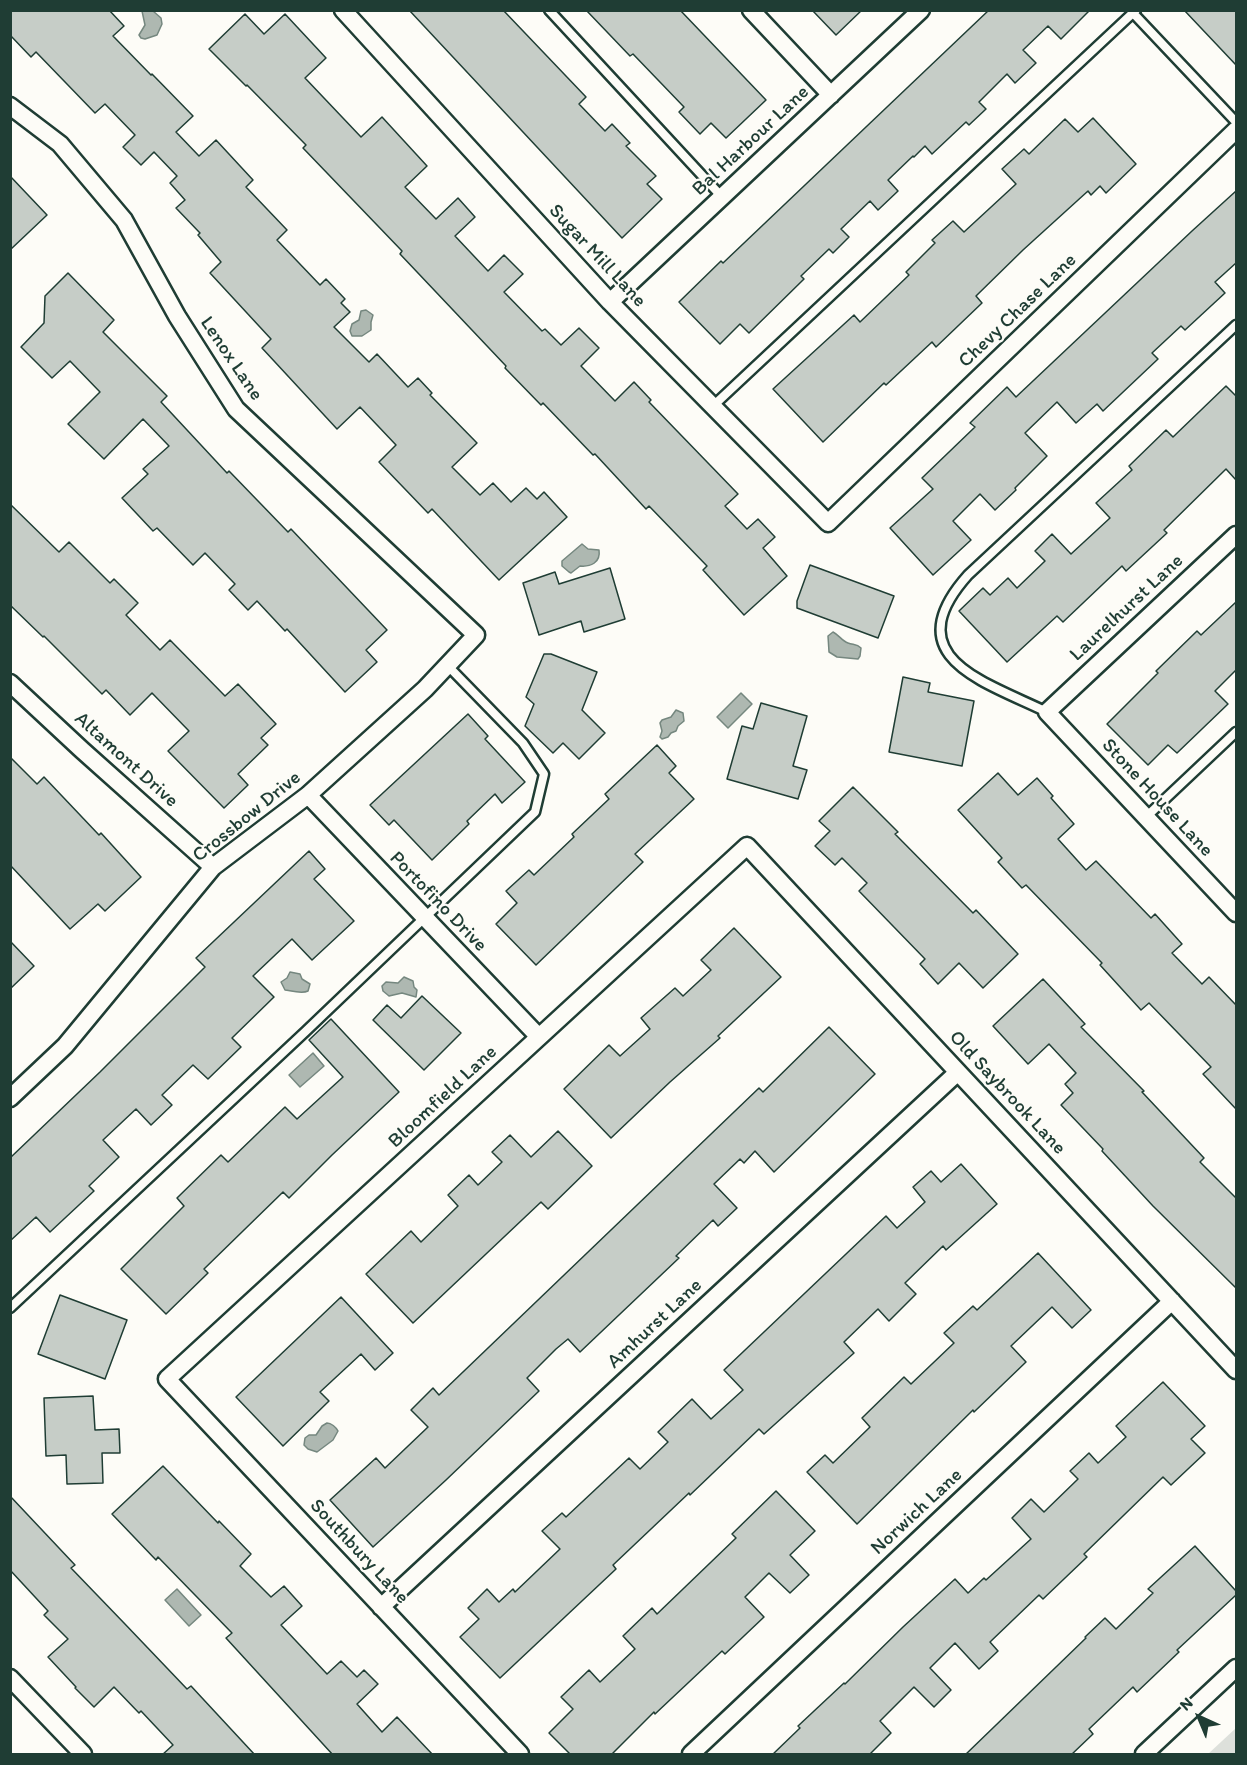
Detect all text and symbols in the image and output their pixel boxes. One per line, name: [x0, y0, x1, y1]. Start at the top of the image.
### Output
street label: Bal Harbour Lane: [688, 81, 814, 201]
street label: Sugar Mill Lane: [543, 199, 651, 313]
street label: Chevy Chase Lane: [954, 249, 1082, 373]
street label: Lenox Lane: [194, 312, 268, 406]
street label: Laurelhurst Lane: [1065, 549, 1189, 667]
street label: Altamont Drive: [69, 707, 183, 813]
street label: Stone House Lane: [1096, 734, 1218, 862]
street label: Crossbow Drive: [188, 766, 306, 868]
street label: Portofino Drive: [384, 847, 492, 957]
street label: Old Saybrook Lane: [943, 1026, 1071, 1160]
street label: Bloomfield Lane: [384, 1041, 502, 1153]
street label: Amhurst Lane: [603, 1274, 707, 1374]
street label: Norwich Lane: [866, 1464, 968, 1560]
street label: Southbury Lane: [304, 1495, 414, 1609]
north arrow: [1169, 1687, 1229, 1747]
text: N: [1176, 1693, 1197, 1714]

